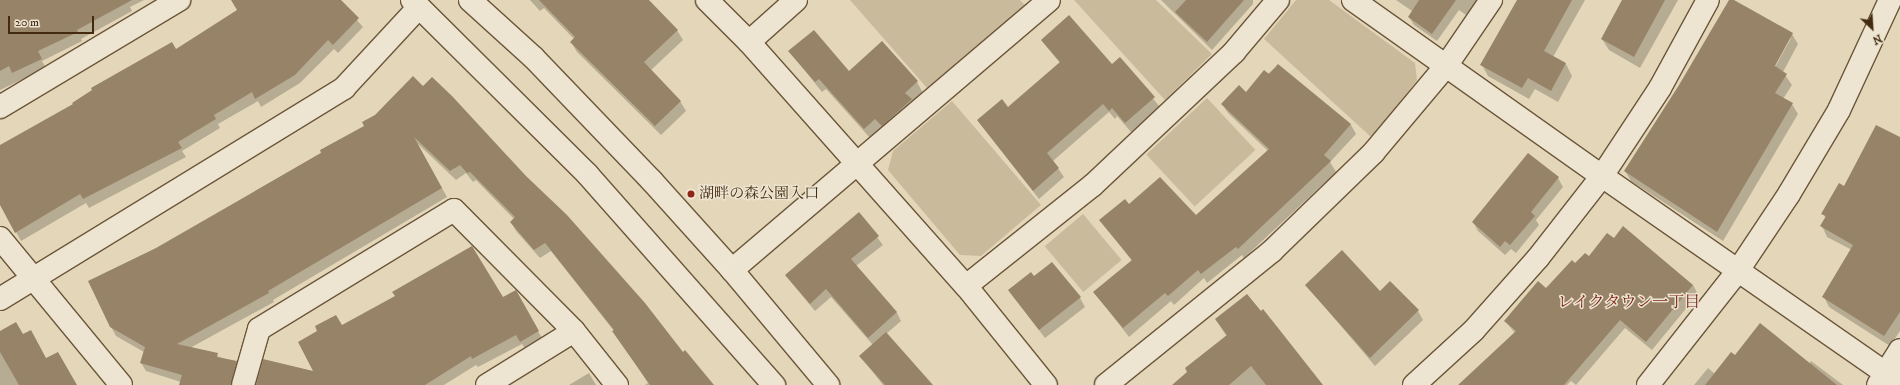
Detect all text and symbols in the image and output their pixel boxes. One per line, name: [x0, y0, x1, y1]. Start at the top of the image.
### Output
scale bar: [10, 8, 96, 34]
north arrow: [1852, 8, 1892, 48]
text: 20 m: [15, 15, 39, 30]
text: N: [1870, 31, 1884, 47]
place label: 湖畔の森公園入口: [699, 185, 819, 203]
marker: 湖畔の森公園入口: [686, 189, 696, 199]
district label: レイクタウン一丁目: [1557, 292, 1701, 312]

